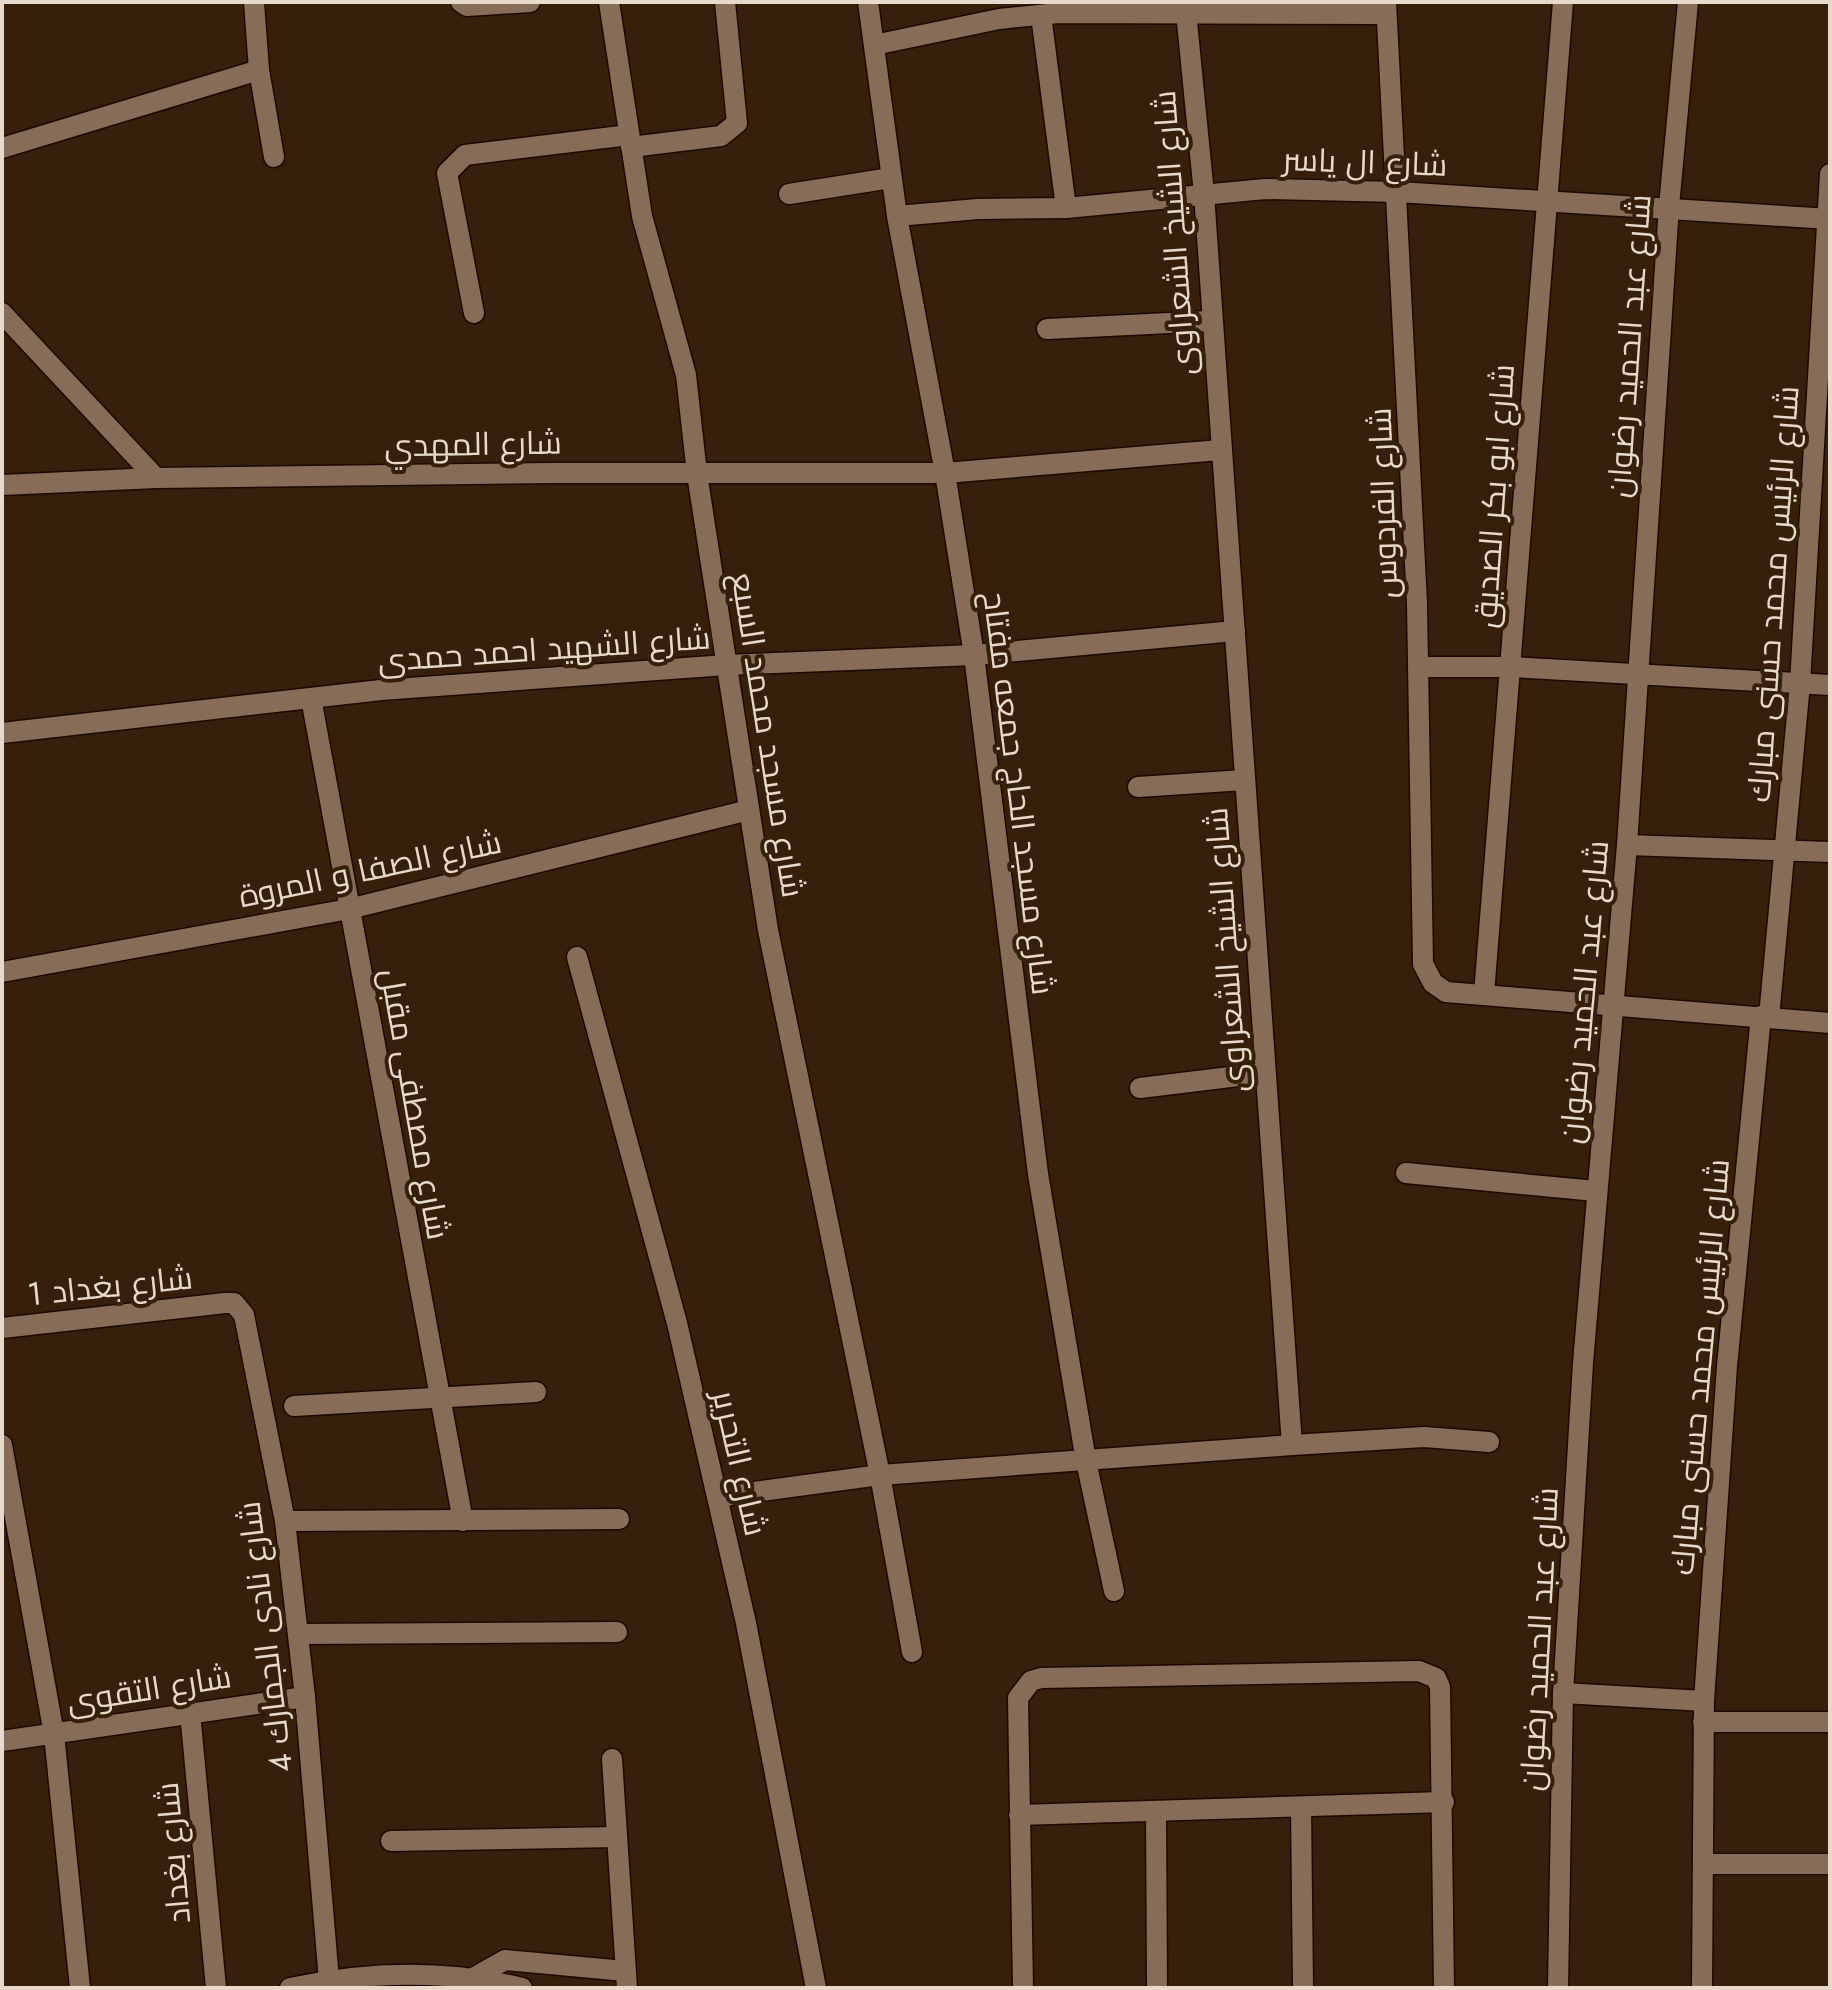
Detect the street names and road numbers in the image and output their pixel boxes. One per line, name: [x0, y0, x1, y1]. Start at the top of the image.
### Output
street label: شارع الشيخ الشعراوى: [1141, 89, 1207, 377]
street label: شارع ال ياسر: [1280, 136, 1448, 188]
street label: شارع عبد الحميد رضوان: [1595, 193, 1663, 499]
street label: شارع ابو بكر الصديق: [1462, 362, 1526, 630]
street label: شارع الرئيس محمد حسنى مبارك: [1735, 384, 1811, 804]
street label: شارع الفردوس: [1357, 407, 1409, 599]
street label: شارع المهدي: [384, 419, 562, 471]
street label: شارع مسجد محمد السبع: [720, 569, 816, 901]
street label: شارع مسجد الحاج جمعه مفتاح: [971, 589, 1067, 997]
street label: شارع الشهيد احمد حمدى: [376, 614, 712, 684]
street label: شارع الشيخ الشعراوى: [1193, 806, 1259, 1094]
street label: شارع الصفا و المروة: [234, 819, 506, 919]
street label: شارع عبد الحميد رضوان: [1548, 838, 1620, 1146]
street label: شارع مصطفى مقبل: [369, 965, 461, 1243]
street label: شارع الرئيس محمد حسنى مبارك: [1659, 1157, 1741, 1577]
street label: شارع بغداد 1: [25, 1254, 195, 1318]
street label: شارع التحرير: [700, 1384, 779, 1540]
street label: شارع عبد الحميد رضوان: [1508, 1486, 1570, 1792]
street label: شارع نادى الجمارك 4: [226, 1499, 304, 1775]
street label: شارع التقوى: [63, 1653, 235, 1725]
street label: شارع بغداد: [144, 1780, 202, 1926]

